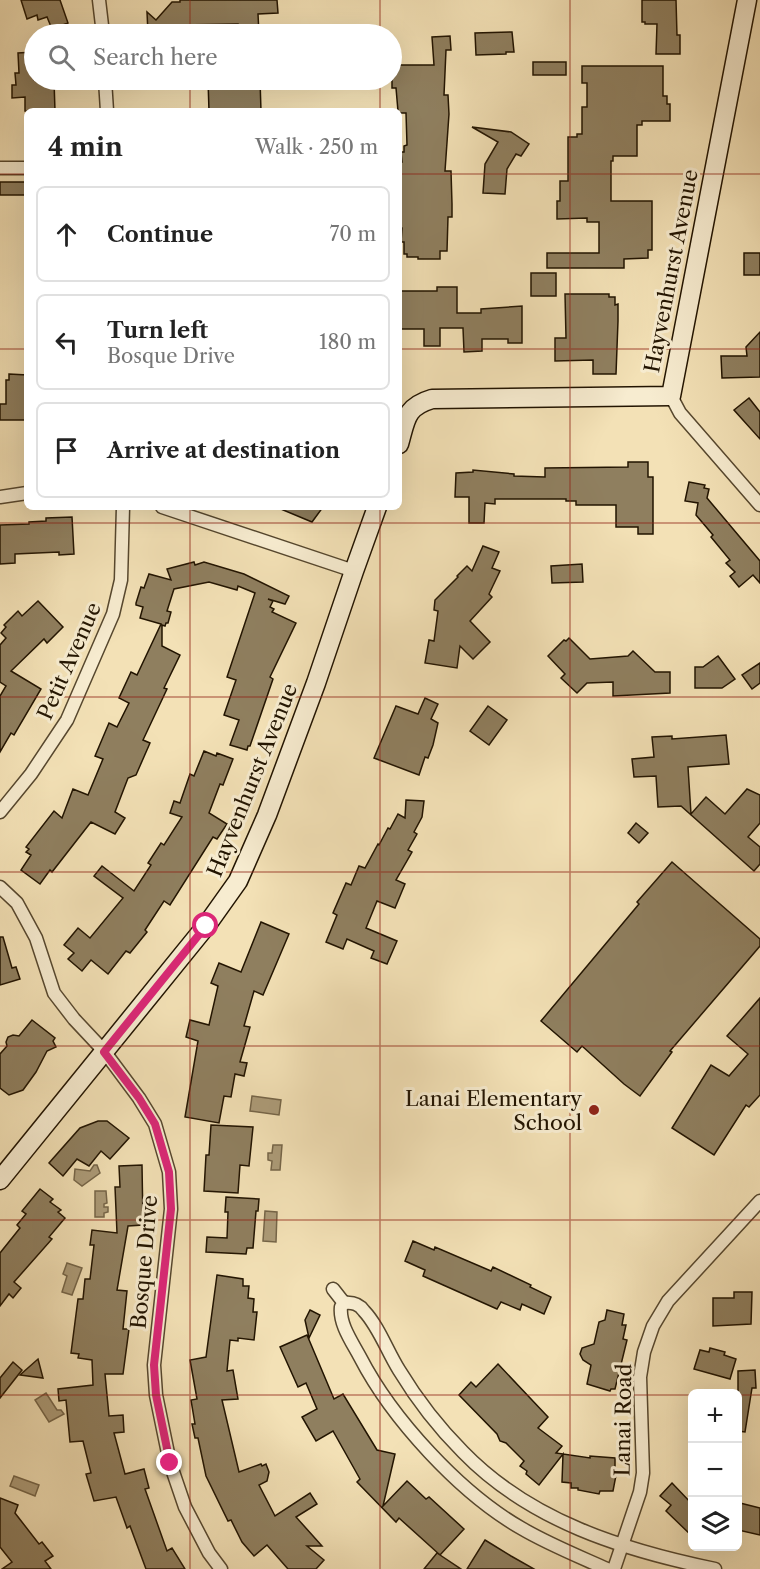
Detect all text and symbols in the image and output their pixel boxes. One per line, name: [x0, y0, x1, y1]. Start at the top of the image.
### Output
search box: [24, 24, 402, 90]
icon: search: [45, 41, 78, 74]
text: Search here: [93, 44, 218, 71]
text: 4 min: [48, 131, 123, 163]
text: Walk · 250 m: [255, 135, 378, 159]
street label: Hayvenhurst Avenue: [639, 167, 703, 375]
icon: ahead: [50, 218, 83, 251]
text: Continue: [107, 221, 213, 248]
text: 70 m: [330, 222, 376, 246]
text: Turn left: [107, 317, 208, 344]
icon: left: [50, 326, 83, 359]
text: 180 m: [319, 330, 376, 354]
text: Bosque Drive: [107, 344, 235, 368]
icon: arrive: [50, 434, 83, 467]
text: Arrive at destination: [107, 437, 340, 464]
street label: Petit Avenue: [32, 598, 106, 724]
street label: Hayvenhurst Avenue: [202, 680, 302, 880]
route start: [192, 912, 218, 938]
place label: Lanai Elementary School: [405, 1086, 582, 1135]
marker: Lanai Elementary School: [587, 1103, 601, 1117]
street label: Bosque Drive: [126, 1194, 162, 1330]
street label: Lanai Road: [610, 1363, 636, 1477]
map controls: [688, 1389, 742, 1551]
button: +: [688, 1389, 742, 1443]
button: −: [688, 1443, 742, 1497]
route end: [156, 1449, 182, 1475]
button: layers: [688, 1497, 742, 1551]

